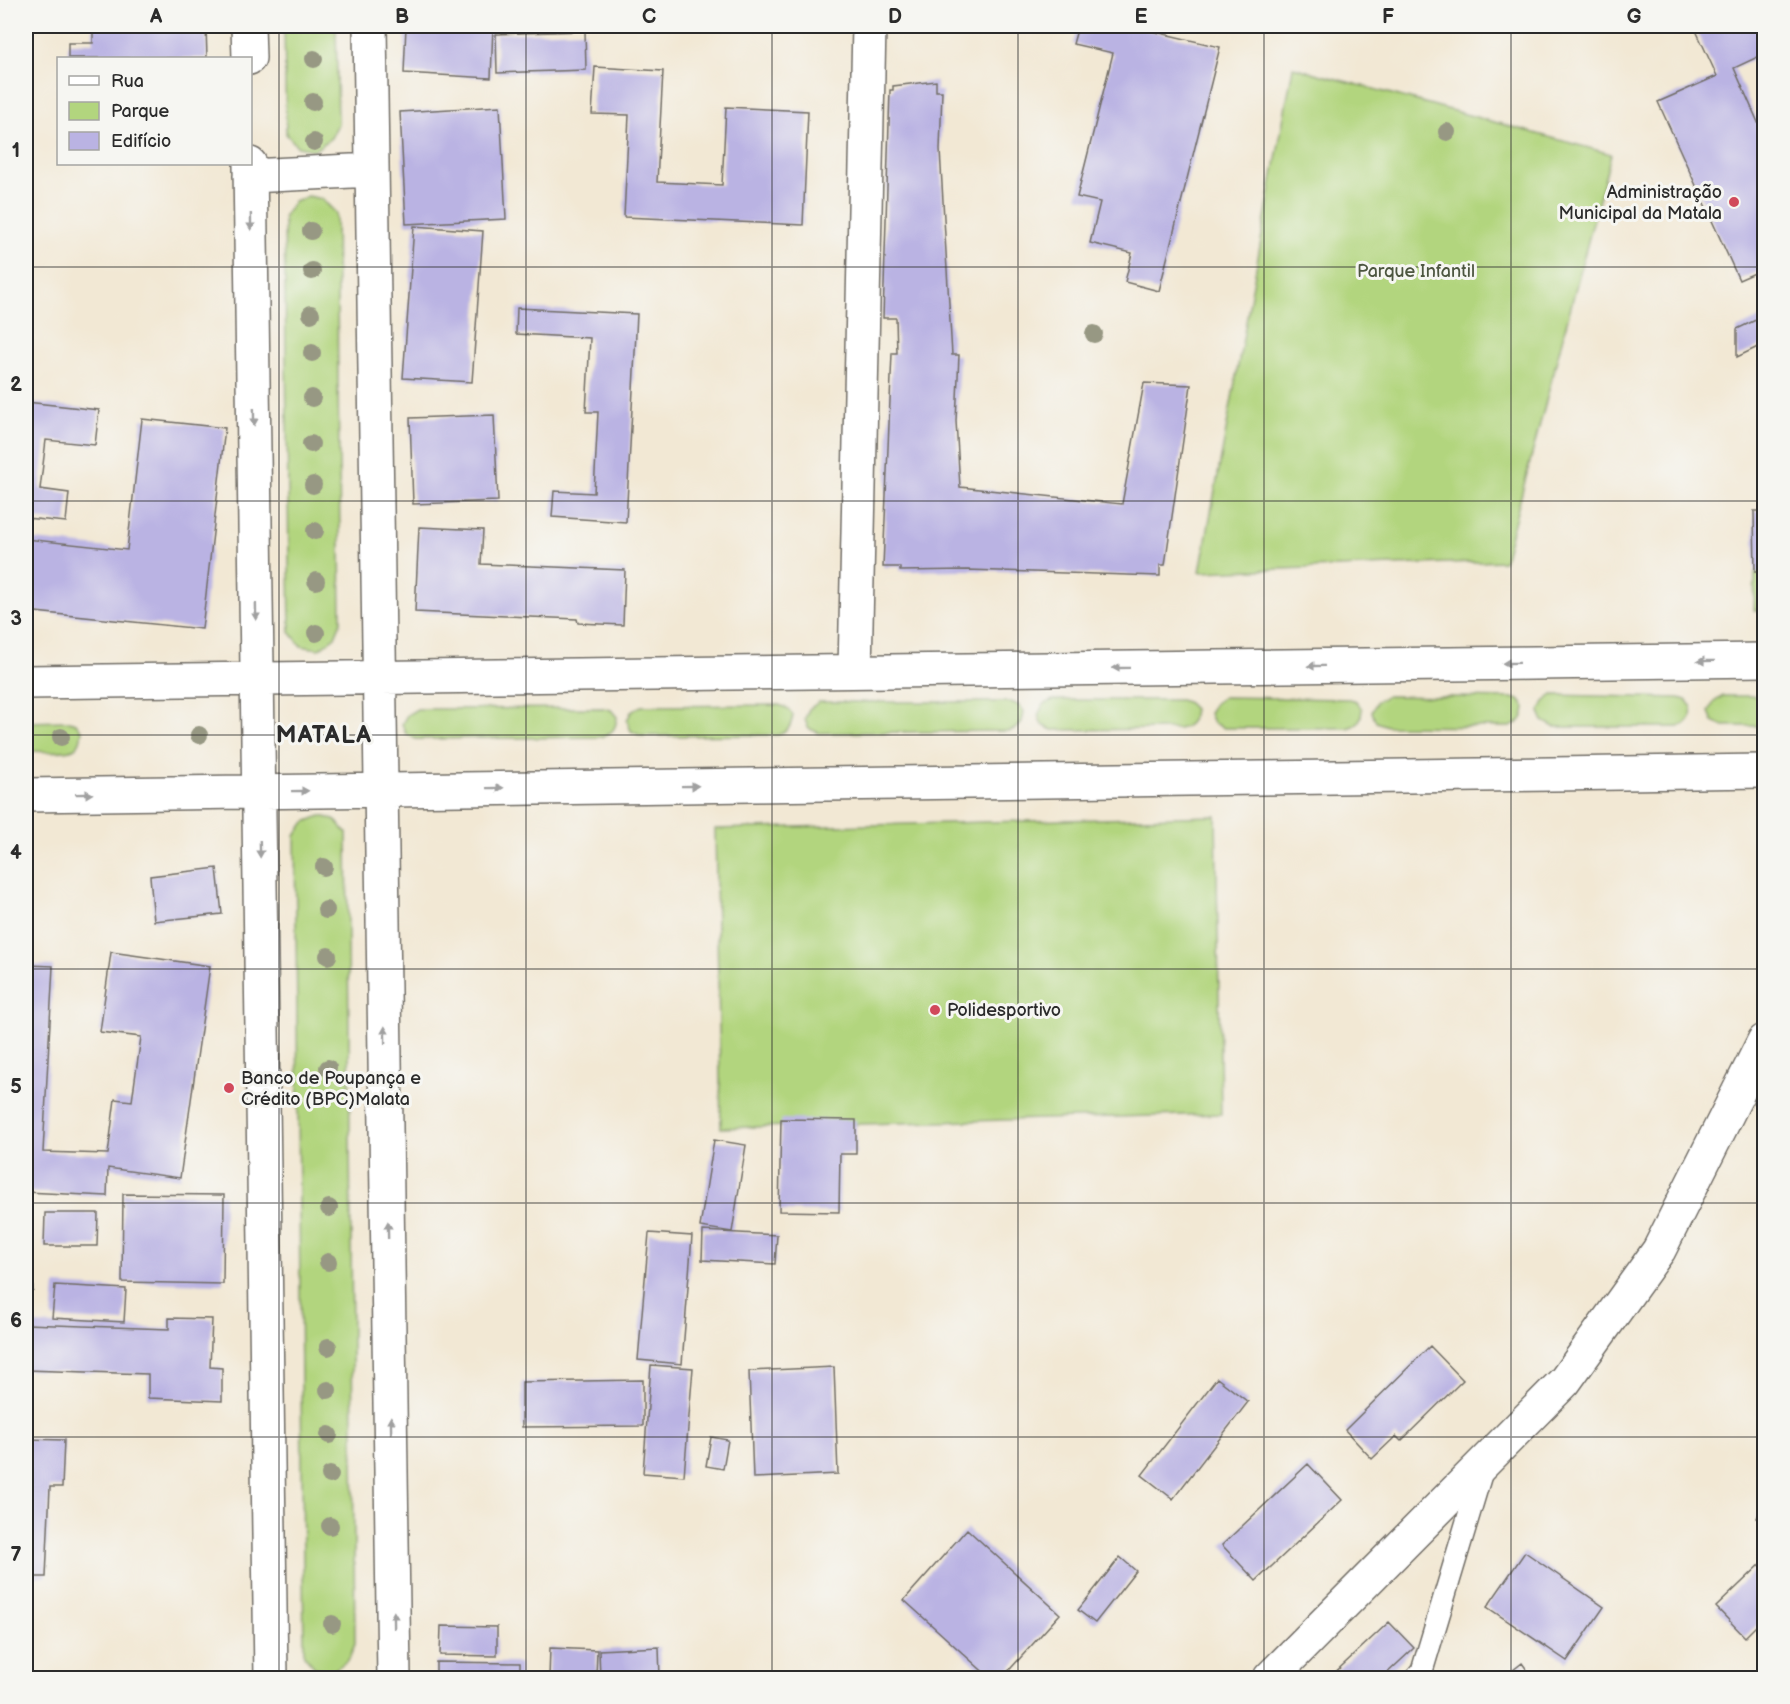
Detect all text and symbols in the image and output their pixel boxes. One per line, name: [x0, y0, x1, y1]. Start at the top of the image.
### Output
text: A: [149, 5, 163, 29]
text: B: [395, 5, 409, 29]
text: C: [642, 5, 656, 29]
text: D: [888, 5, 902, 29]
text: E: [1135, 5, 1148, 29]
text: F: [1382, 5, 1394, 29]
text: G: [1627, 5, 1642, 29]
legend: [57, 57, 252, 165]
text: Rua: [111, 71, 144, 92]
text: Parque: [111, 101, 169, 122]
text: Edifício: [111, 131, 171, 152]
text: 1: [12, 139, 20, 163]
place label: Administração Municipal da Matala: [1558, 182, 1722, 224]
marker: Administração Municipal da Matala: [1727, 195, 1741, 209]
one-way arrow: [246, 212, 256, 231]
park label: Parque Infantil: [1357, 261, 1475, 282]
text: 2: [10, 373, 22, 397]
one-way arrow: [249, 407, 259, 426]
one-way arrow: [252, 602, 261, 621]
text: 3: [10, 607, 22, 631]
one-way arrow: [1697, 656, 1716, 666]
one-way arrow: [1502, 658, 1521, 668]
one-way arrow: [1307, 661, 1326, 671]
one-way arrow: [1112, 663, 1131, 673]
district label: MATALA: [276, 721, 372, 750]
one-way arrow: [680, 781, 699, 791]
one-way arrow: [485, 784, 504, 793]
one-way arrow: [290, 786, 309, 796]
one-way arrow: [74, 789, 93, 799]
one-way arrow: [255, 839, 265, 858]
text: 4: [10, 841, 22, 865]
place label: Polidesportivo: [947, 1000, 1061, 1021]
marker: Polidesportivo: [928, 1003, 942, 1017]
one-way arrow: [380, 1026, 390, 1045]
place label: Banco de Poupança e Crédito (BPC)Malata: [241, 1068, 421, 1110]
text: 5: [10, 1075, 22, 1099]
marker: Banco de Poupança e Crédito (BPC)Malata: [222, 1081, 236, 1095]
one-way arrow: [383, 1221, 393, 1240]
text: 6: [10, 1309, 22, 1333]
one-way arrow: [386, 1416, 395, 1435]
text: 7: [10, 1543, 22, 1567]
one-way arrow: [389, 1611, 398, 1630]

